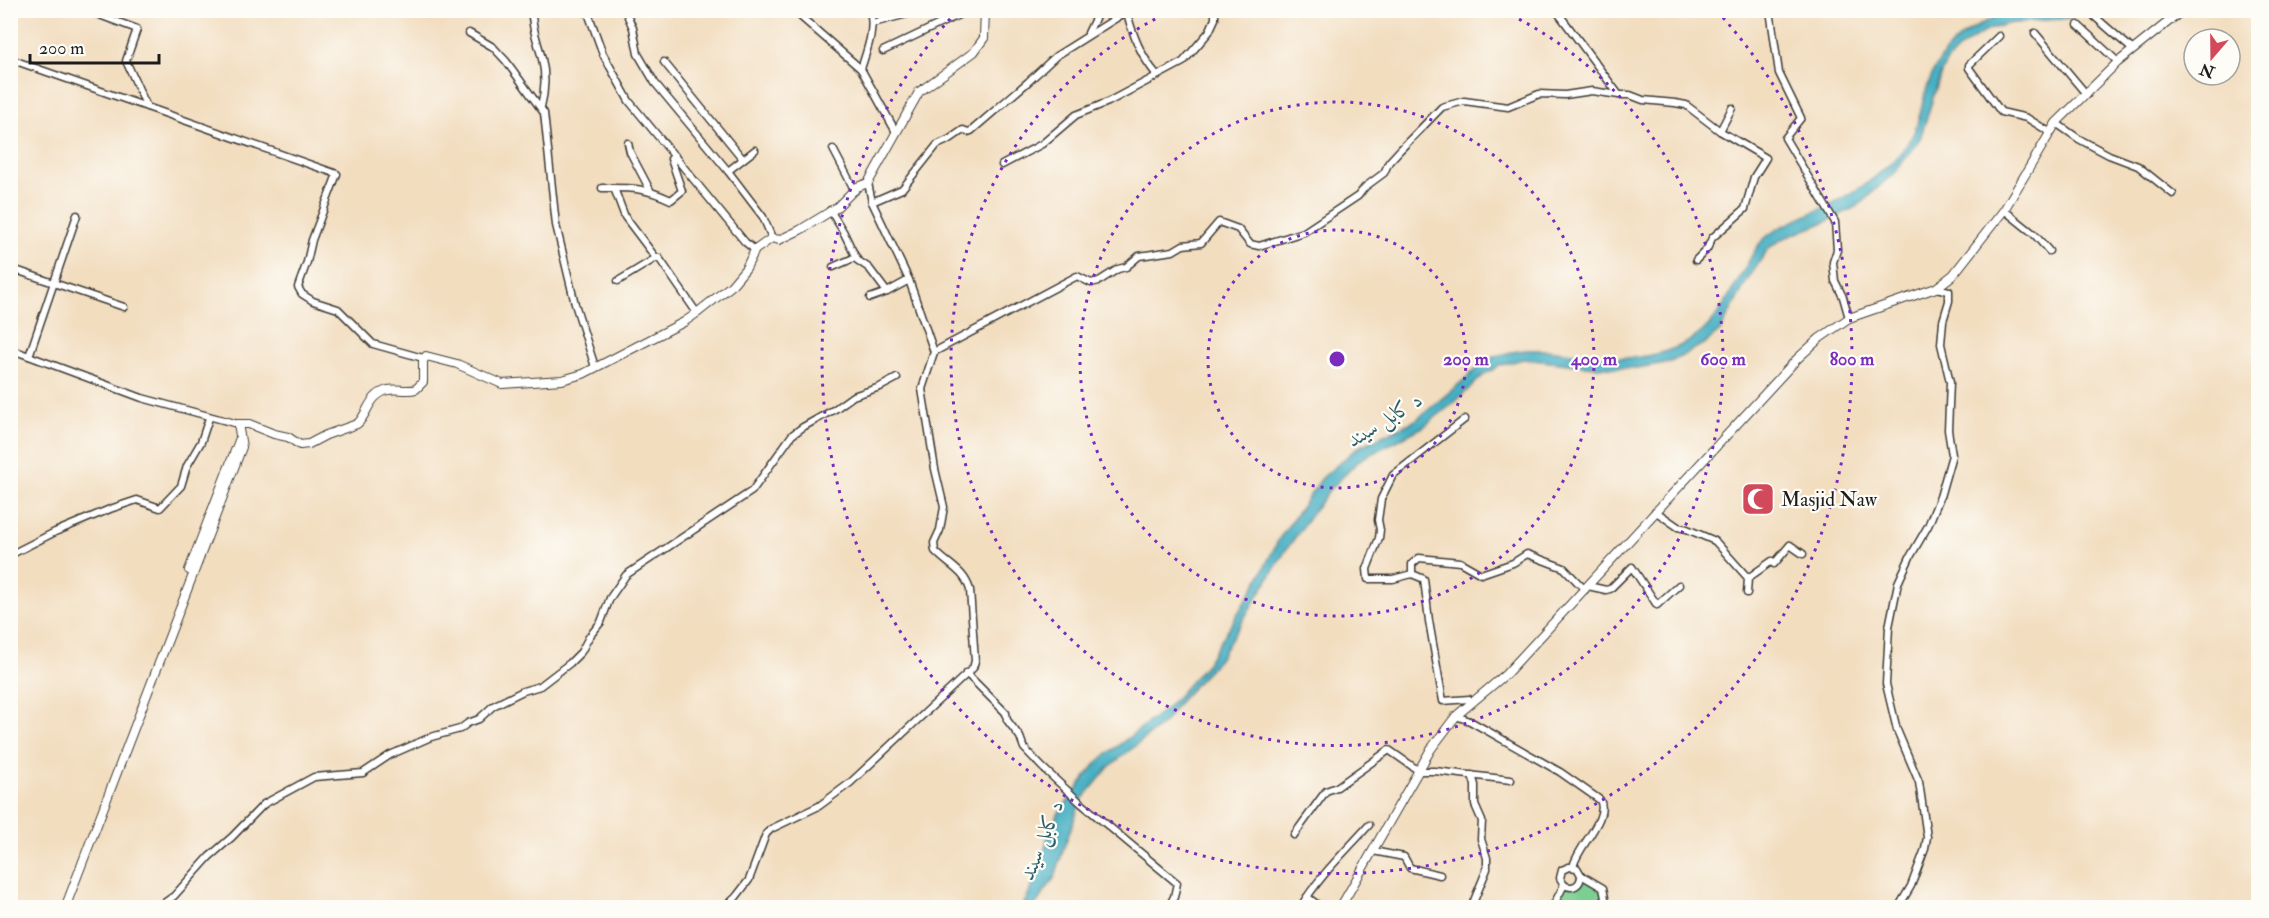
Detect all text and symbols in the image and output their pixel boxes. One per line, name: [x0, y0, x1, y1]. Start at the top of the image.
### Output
scale bar: [30, 27, 159, 65]
north arrow: [2182, 27, 2242, 87]
text: 200 m: [39, 37, 84, 60]
text: N: [2196, 58, 2218, 82]
text: 200 m: [1443, 348, 1490, 371]
text: 400 m: [1570, 348, 1618, 371]
text: 600 m: [1700, 348, 1747, 371]
text: 800 m: [1830, 348, 1875, 371]
centre of rings: [1327, 349, 1347, 369]
water label: د کابل سيند: [1342, 386, 1428, 455]
mosque icon: Masjid Naw: [1740, 481, 1776, 517]
place label: Masjid Naw: [1781, 487, 1878, 512]
water label: د کابل سيند: [1014, 796, 1071, 884]

